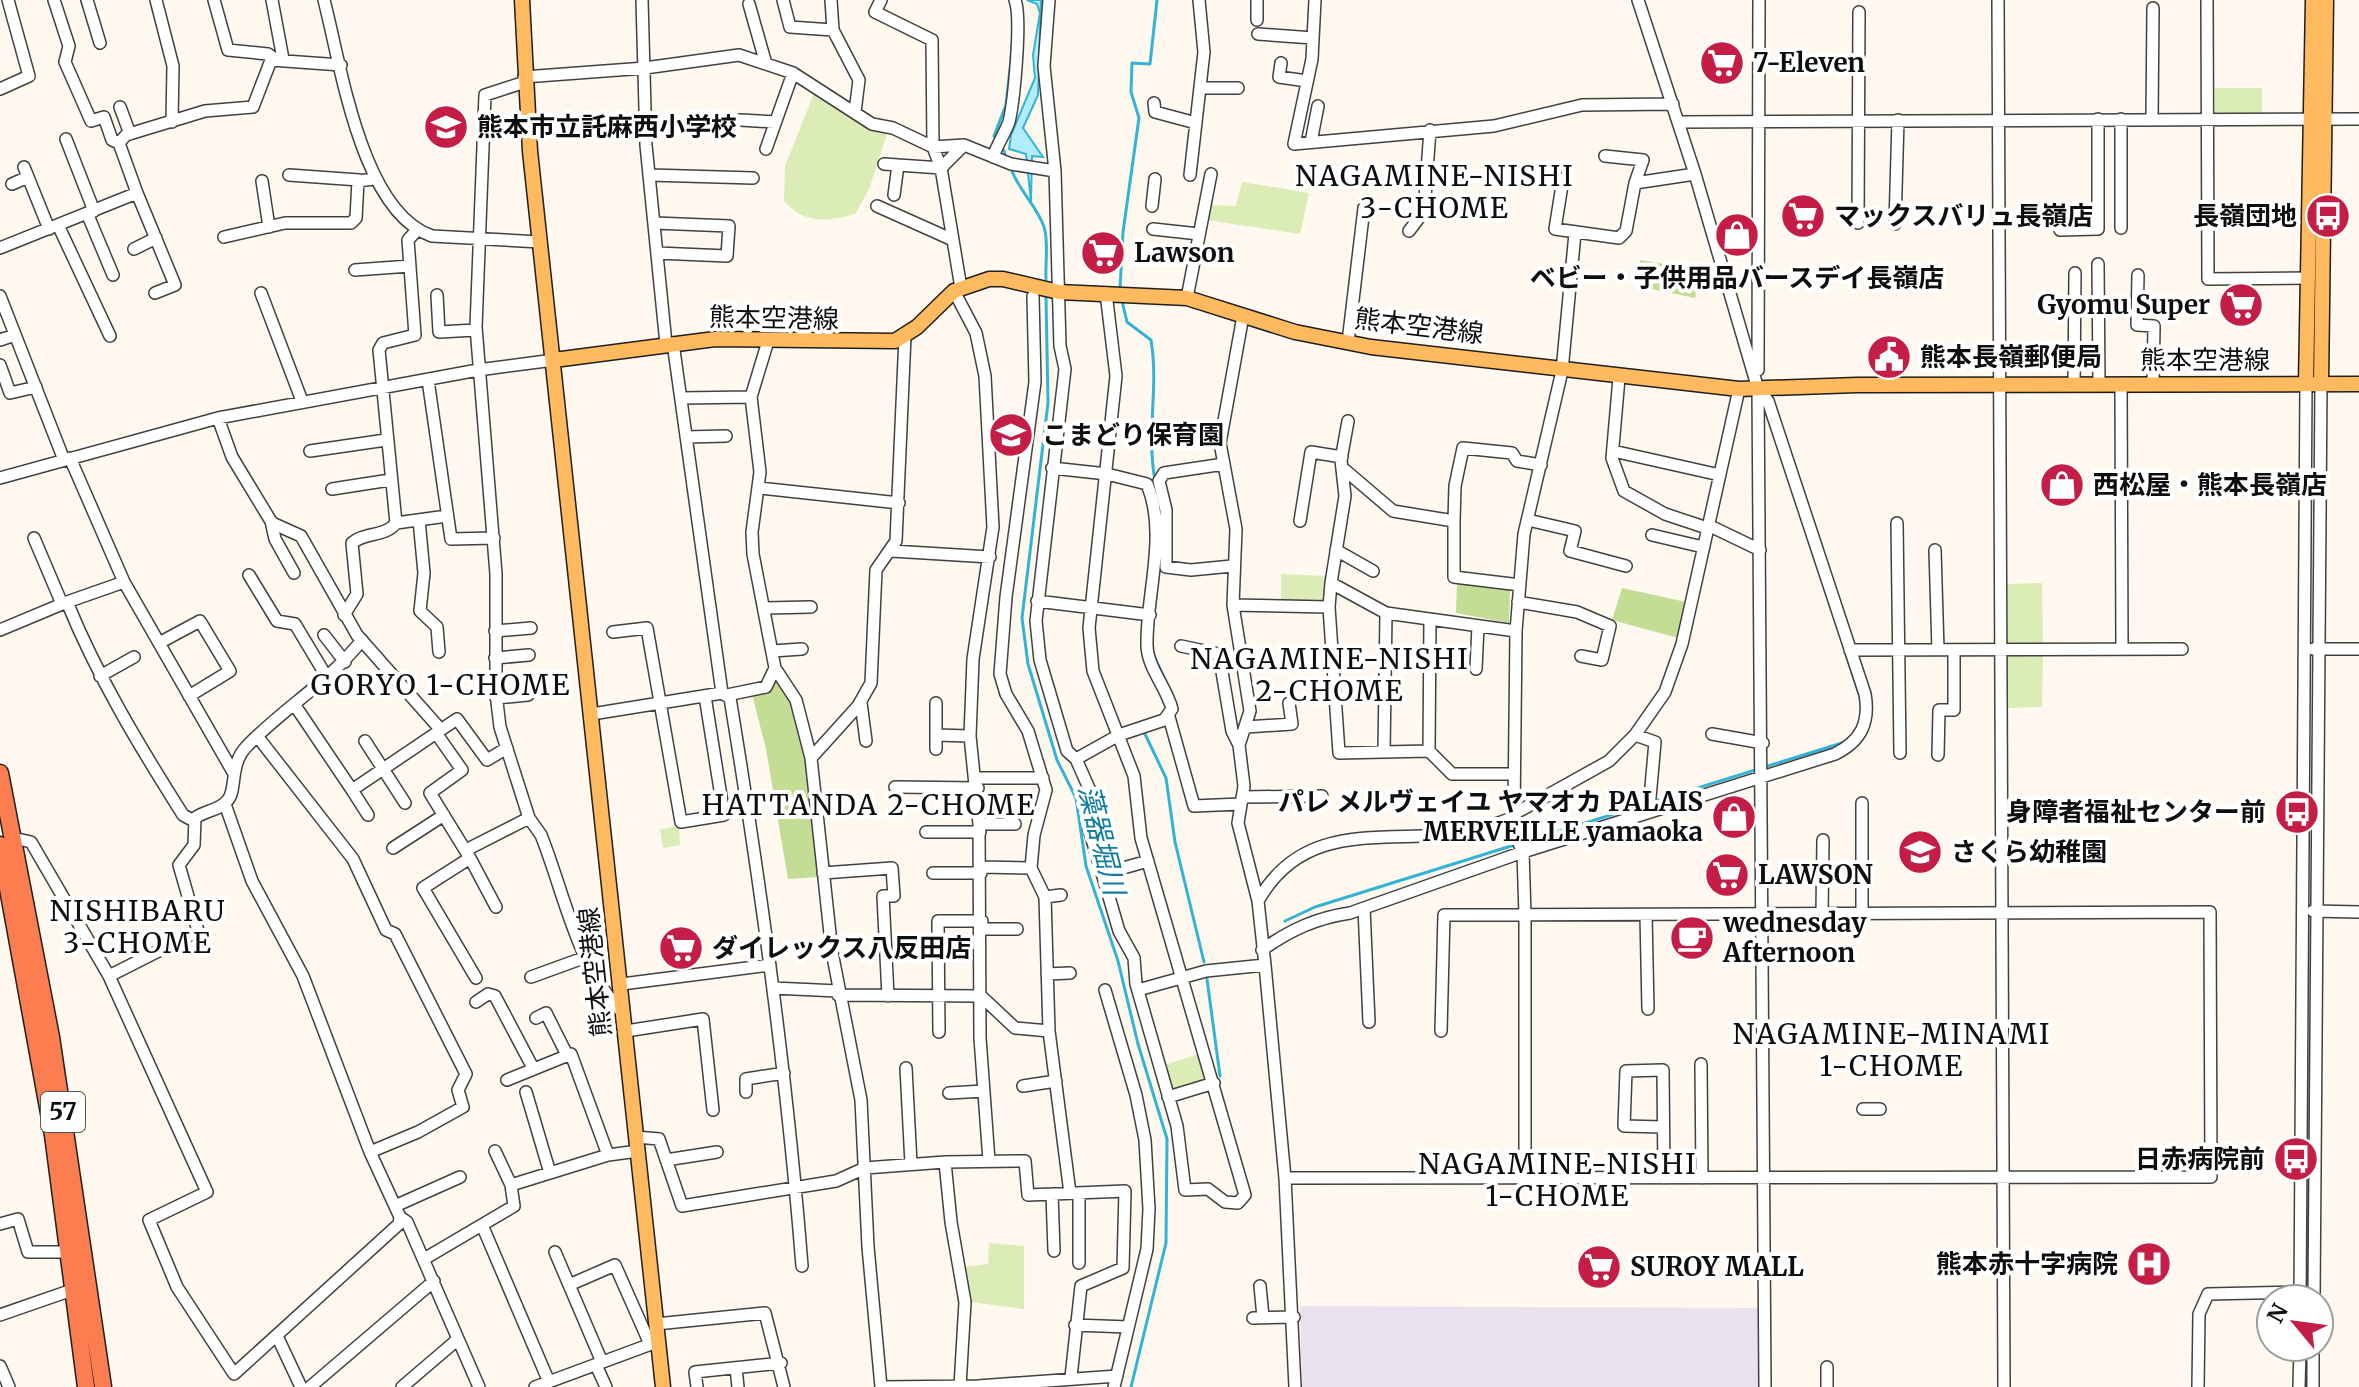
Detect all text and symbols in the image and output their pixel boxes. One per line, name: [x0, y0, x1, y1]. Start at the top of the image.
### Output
supermarket icon: 7-Eleven: [1698, 39, 1746, 87]
place label: 7-Eleven: [1753, 46, 1865, 79]
school or university icon: 熊本市立託麻西小学校: [422, 103, 470, 151]
place label: 熊本市立託麻西小学校: [477, 110, 737, 143]
district label: NAGAMINE-NISHI 3-CHOME: [1295, 158, 1575, 226]
supermarket icon: マックスバリュ長嶺店: [1779, 192, 1827, 240]
bus stop icon: 長嶺団地: [2304, 192, 2352, 240]
place label: マックスバリュ長嶺店: [1834, 199, 2093, 232]
place label: 長嶺団地: [2193, 199, 2297, 232]
shop icon: ベビー・子供用品バースデイ長嶺店: [1713, 211, 1761, 259]
supermarket icon: Lawson: [1079, 229, 1127, 277]
place label: Lawson: [1134, 236, 1235, 269]
place label: ベビー・子供用品バースデイ長嶺店: [1530, 261, 1944, 294]
supermarket icon: Gyomu Super: [2217, 281, 2265, 329]
place label: Gyomu Super: [2037, 288, 2210, 321]
street label: 熊本空港線: [709, 300, 839, 335]
street label: 熊本空港線: [1353, 301, 1486, 350]
public building icon: 熊本長嶺郵便局: [1865, 333, 1913, 381]
place label: 熊本長嶺郵便局: [1920, 340, 2102, 373]
street label: 熊本空港線: [2140, 343, 2270, 376]
school or university icon: こまどり保育園: [987, 411, 1035, 459]
place label: こまどり保育園: [1042, 418, 1224, 451]
shop icon: 西松屋・熊本長嶺店: [2038, 461, 2086, 509]
place label: 西松屋・熊本長嶺店: [2093, 468, 2327, 501]
district label: NAGAMINE-NISHI 2-CHOME: [1190, 641, 1470, 709]
district label: GORYO 1-CHOME: [311, 667, 571, 703]
water label: 藻器堀川: [1071, 781, 1134, 902]
place label: パレ メルヴェイユ ヤマオカ PALAIS MERVEILLE yamaoka: [1278, 785, 1703, 848]
district label: HATTANDA 2-CHOME: [702, 787, 1036, 823]
bus stop icon: 身障者福祉センター前: [2273, 788, 2321, 836]
shop icon: パレ メルヴェイユ ヤマオカ PALAIS MERVEILLE yamaoka: [1710, 793, 1758, 841]
place label: 身障者福祉センター前: [2006, 795, 2266, 828]
school or university icon: さくら幼稚園: [1896, 828, 1944, 876]
place label: さくら幼稚園: [1951, 835, 2107, 868]
supermarket icon: LAWSON: [1703, 851, 1751, 899]
place label: LAWSON: [1758, 858, 1873, 891]
district label: NISHIBARU 3-CHOME: [50, 893, 226, 961]
street label: 熊本空港線: [571, 906, 618, 1038]
place label: wednesday Afternoon: [1722, 906, 1867, 969]
cafe icon: wednesday Afternoon: [1668, 914, 1716, 962]
supermarket icon: ダイレックス八反田店: [657, 924, 705, 972]
place label: ダイレックス八反田店: [712, 931, 971, 964]
district label: NAGAMINE-MINAMI 1-CHOME: [1733, 1016, 2051, 1084]
road number: 57: [41, 1092, 85, 1132]
bus stop icon: 日赤病院前: [2272, 1135, 2320, 1183]
place label: 日赤病院前: [2135, 1142, 2265, 1175]
district label: NAGAMINE-NISHI 1-CHOME: [1418, 1146, 1698, 1214]
hospital icon: 熊本赤十字病院: [2125, 1240, 2173, 1288]
supermarket icon: SUROY MALL: [1575, 1243, 1623, 1291]
place label: 熊本赤十字病院: [1936, 1247, 2118, 1280]
place label: SUROY MALL: [1630, 1250, 1804, 1283]
north arrow: [2255, 1283, 2335, 1363]
text: N: [2261, 1298, 2294, 1328]

